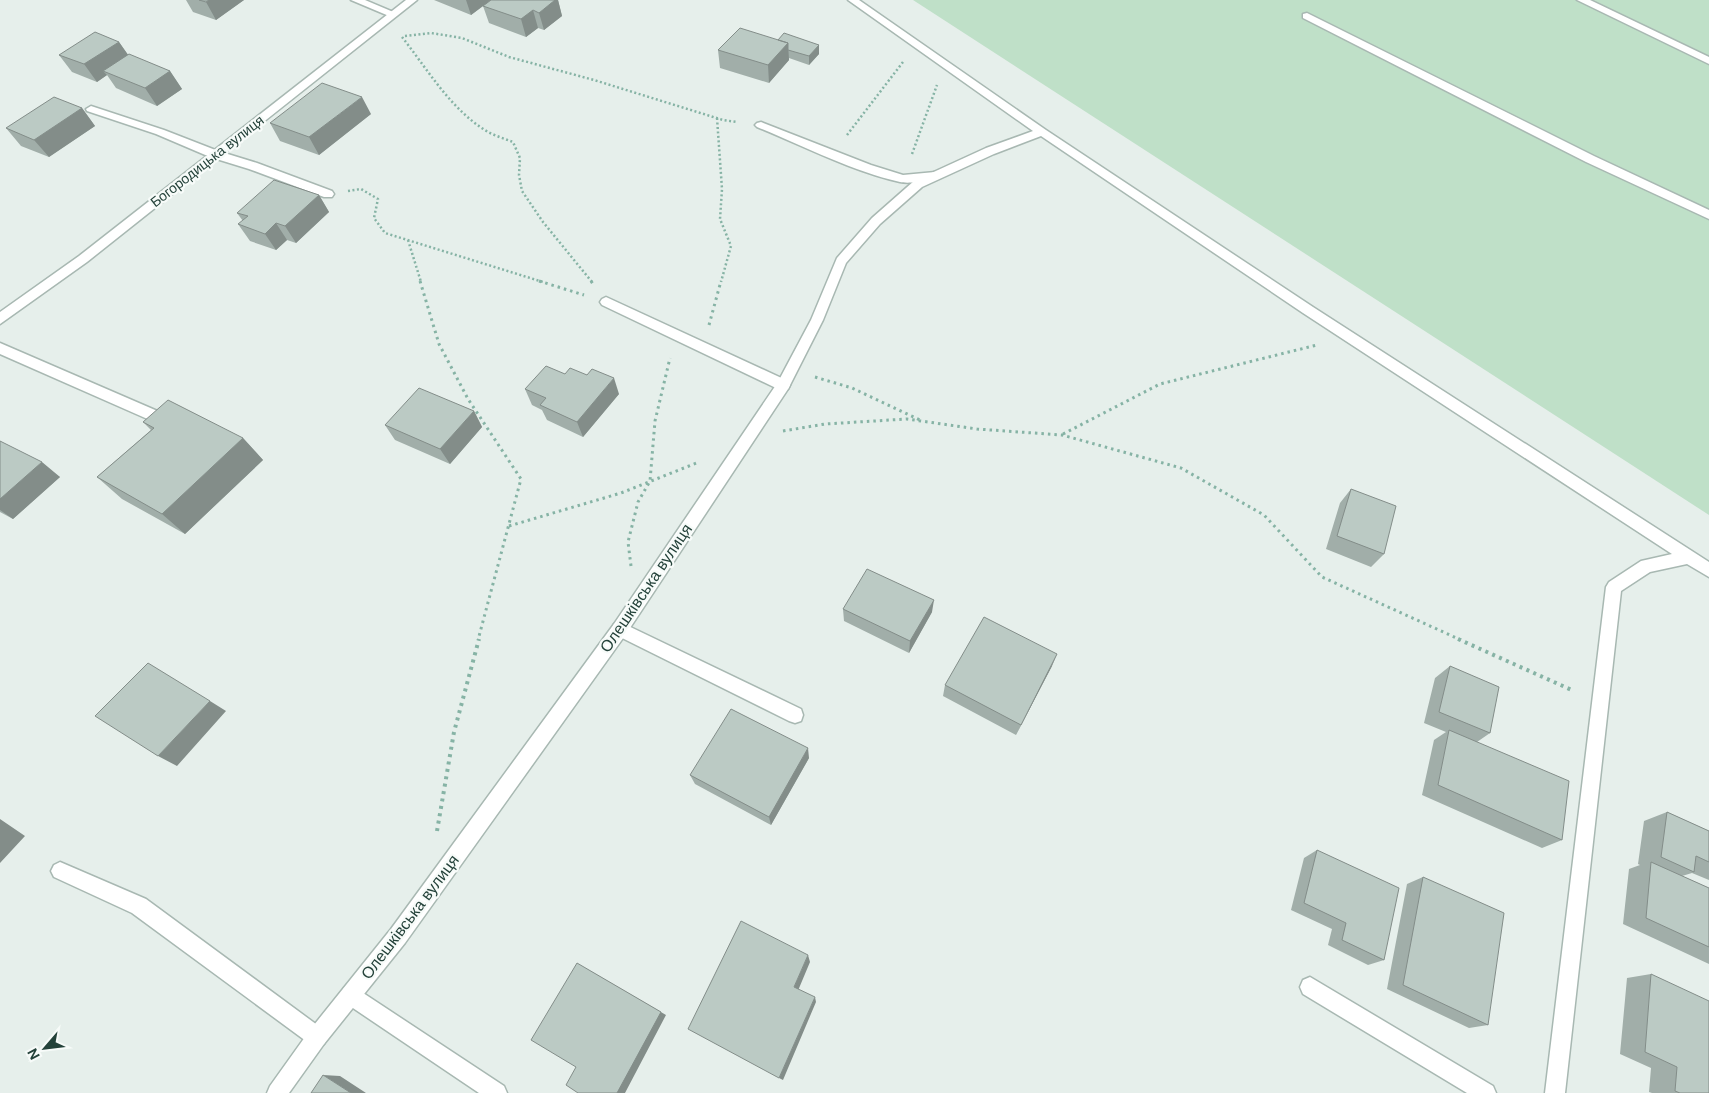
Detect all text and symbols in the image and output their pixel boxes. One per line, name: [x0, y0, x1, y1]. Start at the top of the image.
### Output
street label: Богородицька вулиця: [147, 111, 267, 211]
street label: Олешківська вулиця: [595, 520, 697, 656]
street label: Олешківська вулиця: [356, 850, 464, 984]
north arrow: [20, 1023, 70, 1073]
text: N: [23, 1045, 44, 1063]

